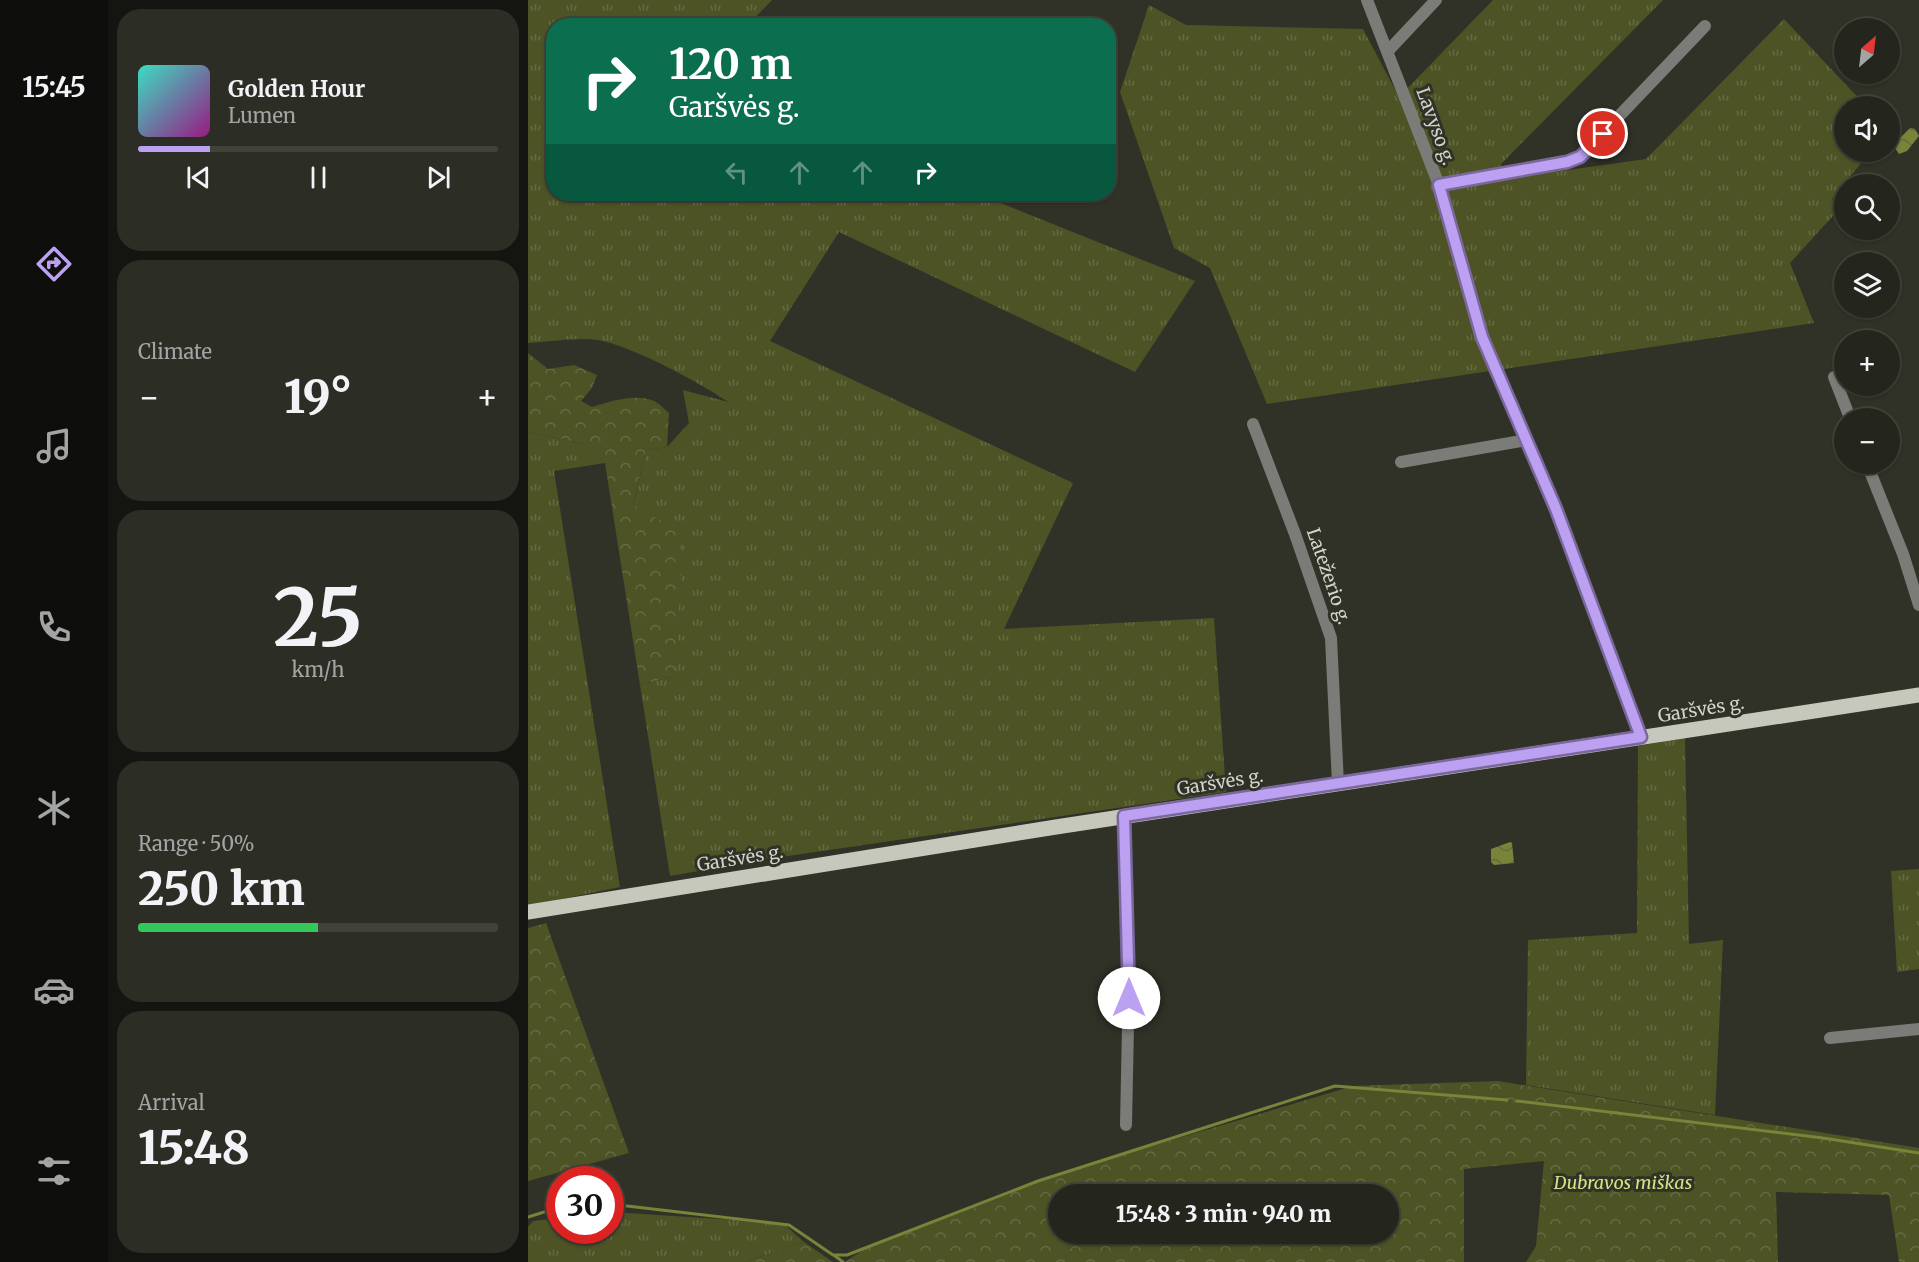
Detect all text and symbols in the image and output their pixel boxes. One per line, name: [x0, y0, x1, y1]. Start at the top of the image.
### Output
north arrow: [1834, 18, 1900, 84]
map controls: [1834, 18, 1900, 474]
text: 120 m: [669, 38, 792, 90]
icon: right: [570, 42, 648, 120]
text: 15:45: [22, 70, 86, 104]
text: Golden Hour: [228, 75, 365, 103]
street label: Lavyso g.: [1411, 84, 1461, 168]
text: Garšvės g.: [669, 90, 800, 124]
button: sound: [1834, 96, 1900, 162]
text: Lumen: [228, 103, 296, 128]
pin: [1577, 108, 1628, 159]
icon: arrive: [1586, 117, 1619, 150]
icon: left: [720, 156, 753, 189]
icon: ahead: [783, 156, 816, 189]
icon: ahead: [846, 156, 879, 189]
icon: right: [909, 156, 942, 189]
icon: previous: [182, 161, 215, 194]
icon: pause: [302, 161, 335, 194]
icon: next: [422, 161, 455, 194]
button: search: [1834, 174, 1900, 240]
icon: directions: [33, 243, 75, 285]
button: layers: [1834, 252, 1900, 318]
button: +: [1834, 330, 1900, 396]
text: Climate: [138, 339, 212, 364]
text: 19°: [284, 369, 352, 425]
text: −: [138, 377, 160, 418]
text: +: [476, 377, 498, 418]
button: −: [1834, 408, 1900, 474]
icon: music: [33, 425, 75, 467]
street label: Latežerio g.: [1302, 525, 1356, 627]
text: 25: [273, 569, 363, 667]
icon: phone: [33, 606, 75, 648]
text: km/h: [292, 657, 344, 682]
street label: Garšvės g.: [1656, 691, 1746, 727]
street label: Garšvės g.: [1175, 764, 1265, 800]
icon: climate: [33, 787, 75, 829]
text: Range · 50%: [138, 831, 255, 856]
street label: Garšvės g.: [695, 840, 785, 876]
text: 250 km: [138, 861, 305, 917]
position arrow: [1097, 966, 1161, 1030]
icon: car: [33, 969, 75, 1011]
text: Arrival: [138, 1090, 205, 1115]
text: 15:48: [138, 1120, 250, 1176]
icon: filters: [33, 1150, 75, 1192]
speed limit sign: 30: [546, 1166, 624, 1244]
park label: Dubravos miškas: [1553, 1171, 1692, 1194]
text: 15:48 · 3 min · 940 m: [1116, 1200, 1331, 1228]

